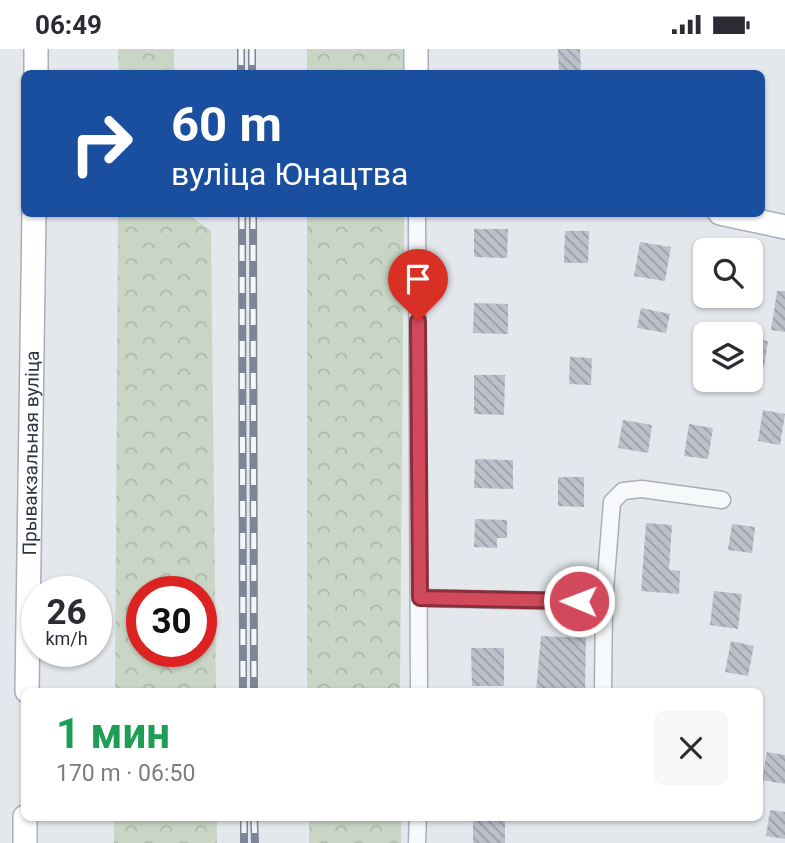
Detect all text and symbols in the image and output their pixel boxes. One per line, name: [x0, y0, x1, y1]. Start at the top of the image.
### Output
text: 06:49: [35, 10, 102, 40]
text: 60 m: [171, 96, 282, 153]
icon: right: [56, 98, 147, 189]
text: вуліца Юнацтва: [171, 155, 409, 193]
map controls: [693, 238, 763, 392]
button: search: [693, 238, 763, 308]
pin: [388, 249, 448, 321]
icon: arrive: [399, 260, 437, 298]
button: layers: [693, 322, 763, 392]
street label: Прывакзальная вуліца: [18, 350, 44, 556]
position arrow: [542, 564, 616, 638]
speed limit sign: 30: [126, 576, 217, 667]
text: 26: [46, 592, 87, 633]
text: km/h: [45, 628, 88, 649]
text: 1 мин: [56, 709, 170, 758]
button: close: [654, 711, 728, 785]
text: 170 m · 06:50: [56, 760, 195, 787]

